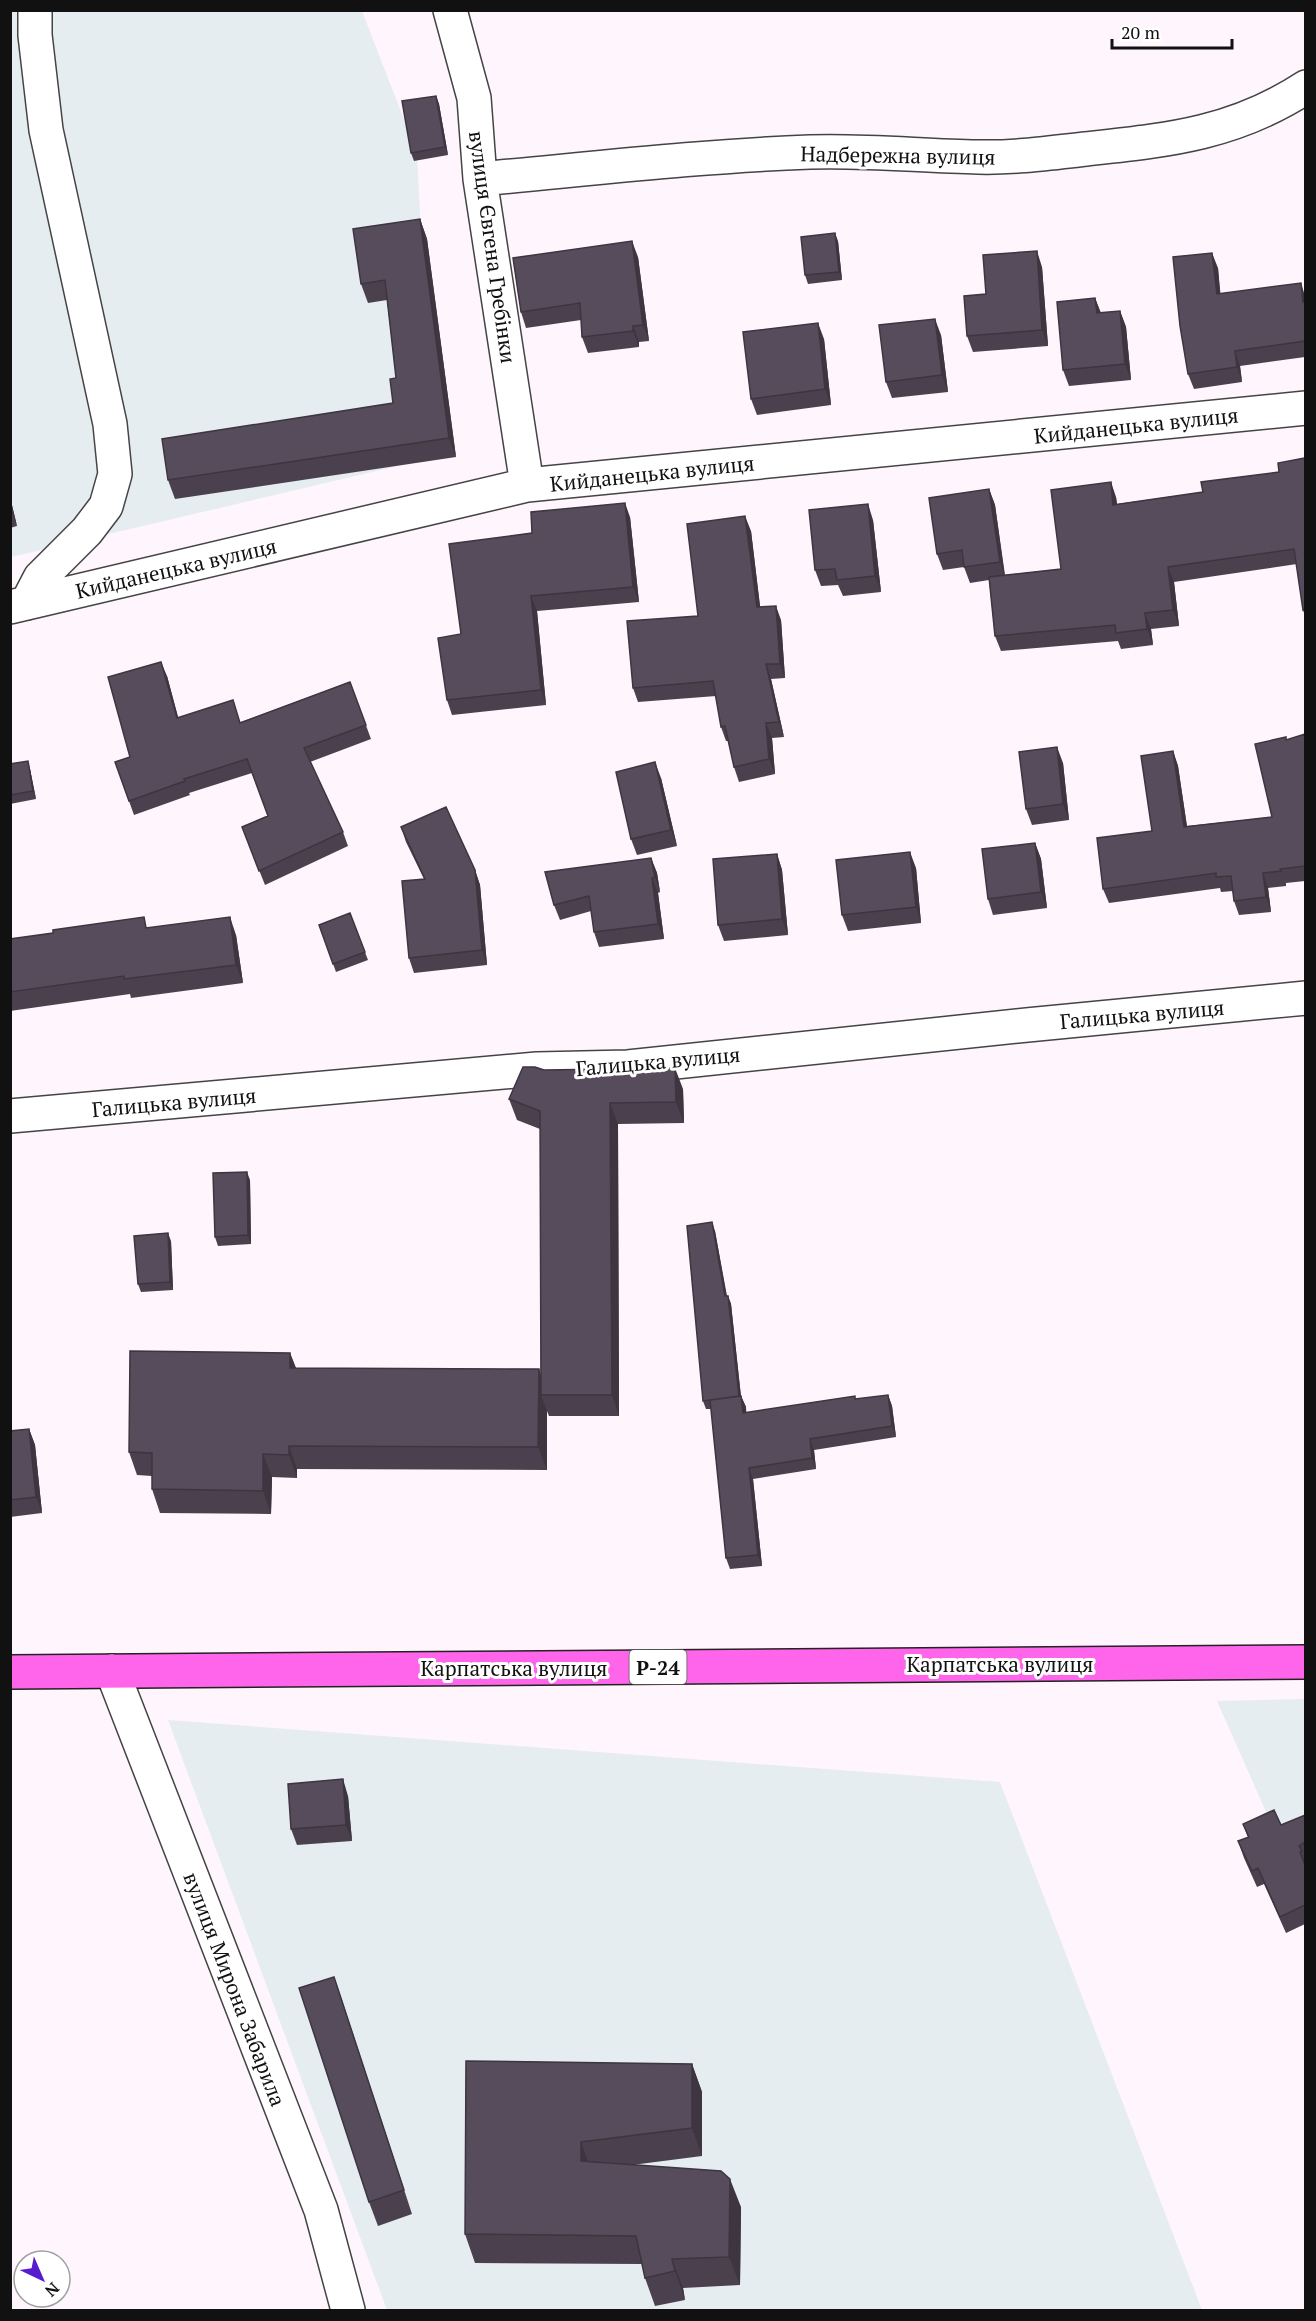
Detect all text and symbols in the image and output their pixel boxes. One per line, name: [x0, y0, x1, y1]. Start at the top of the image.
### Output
scale bar: [1112, 12, 1232, 50]
text: 20 m: [1121, 20, 1161, 44]
street label: вулиця Євгена Гребінки: [463, 129, 523, 365]
street label: Надбережна вулиця: [800, 139, 996, 171]
street label: Кийданецька вулиця: [1032, 400, 1240, 450]
street label: Кийданецька вулиця: [548, 448, 756, 498]
street label: Кийданецька вулиця: [73, 531, 279, 605]
street label: Галицька вулиця: [1059, 993, 1225, 1035]
street label: Галицька вулиця: [575, 1040, 741, 1082]
street label: Галицька вулиця: [91, 1081, 257, 1123]
road number: Р-24: [630, 1650, 686, 1684]
street label: Карпатська вулиця: [907, 1650, 1093, 1678]
street label: Карпатська вулиця: [421, 1654, 607, 1682]
street label: вулиця Мирона Забарила: [177, 1868, 293, 2110]
north arrow: [12, 2249, 72, 2309]
text: N: [40, 2278, 64, 2302]

